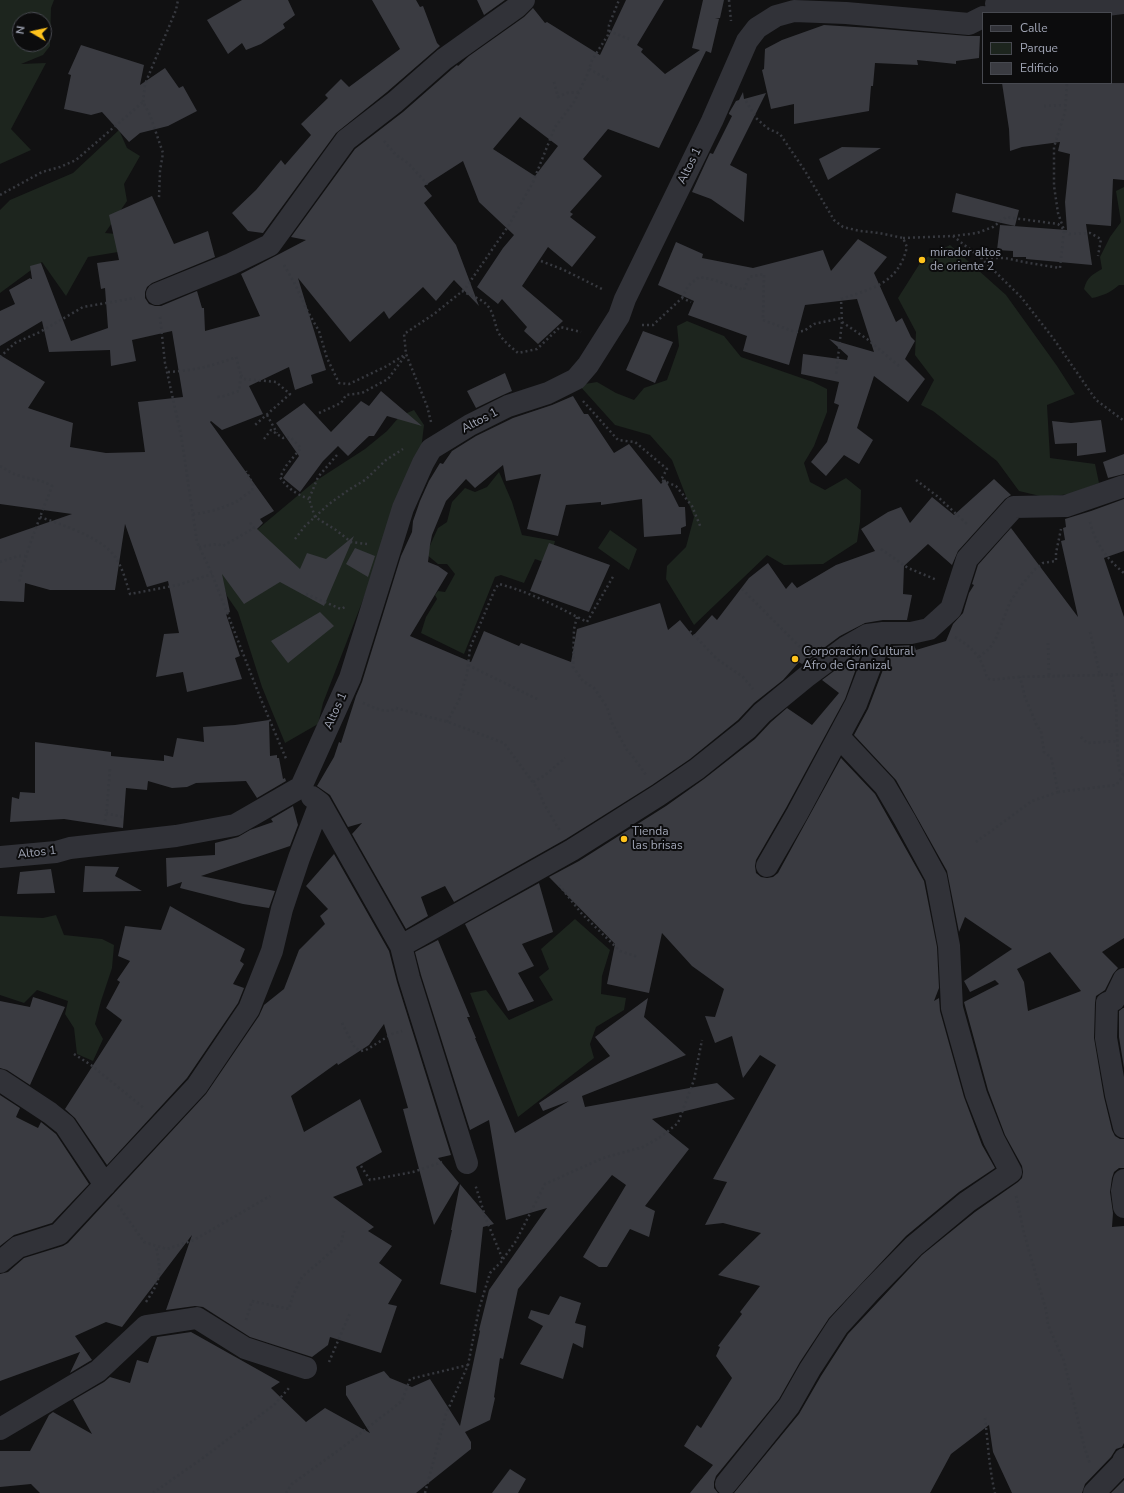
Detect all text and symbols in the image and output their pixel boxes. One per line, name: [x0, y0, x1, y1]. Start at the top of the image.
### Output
north arrow: [12, 12, 52, 52]
legend: [982, 12, 1112, 84]
text: Calle: [1020, 20, 1048, 36]
text: N: [13, 25, 29, 35]
text: Parque: [1020, 40, 1058, 56]
text: Edificio: [1020, 60, 1058, 76]
street label: Altos 1: [675, 145, 705, 187]
place label: mirador altos de oriente 2: [930, 246, 1001, 274]
marker: mirador altos de oriente 2: [917, 255, 927, 265]
street label: Altos 1: [459, 405, 501, 437]
place label: Corporación Cultural Afro de Granizal: [803, 645, 914, 673]
marker: Corporación Cultural Afro de Granizal: [790, 654, 800, 664]
street label: Altos 1: [321, 690, 351, 732]
place label: Tienda las brisas: [632, 825, 683, 853]
marker: Tienda las brisas: [619, 834, 629, 844]
street label: Altos 1: [17, 844, 57, 862]

